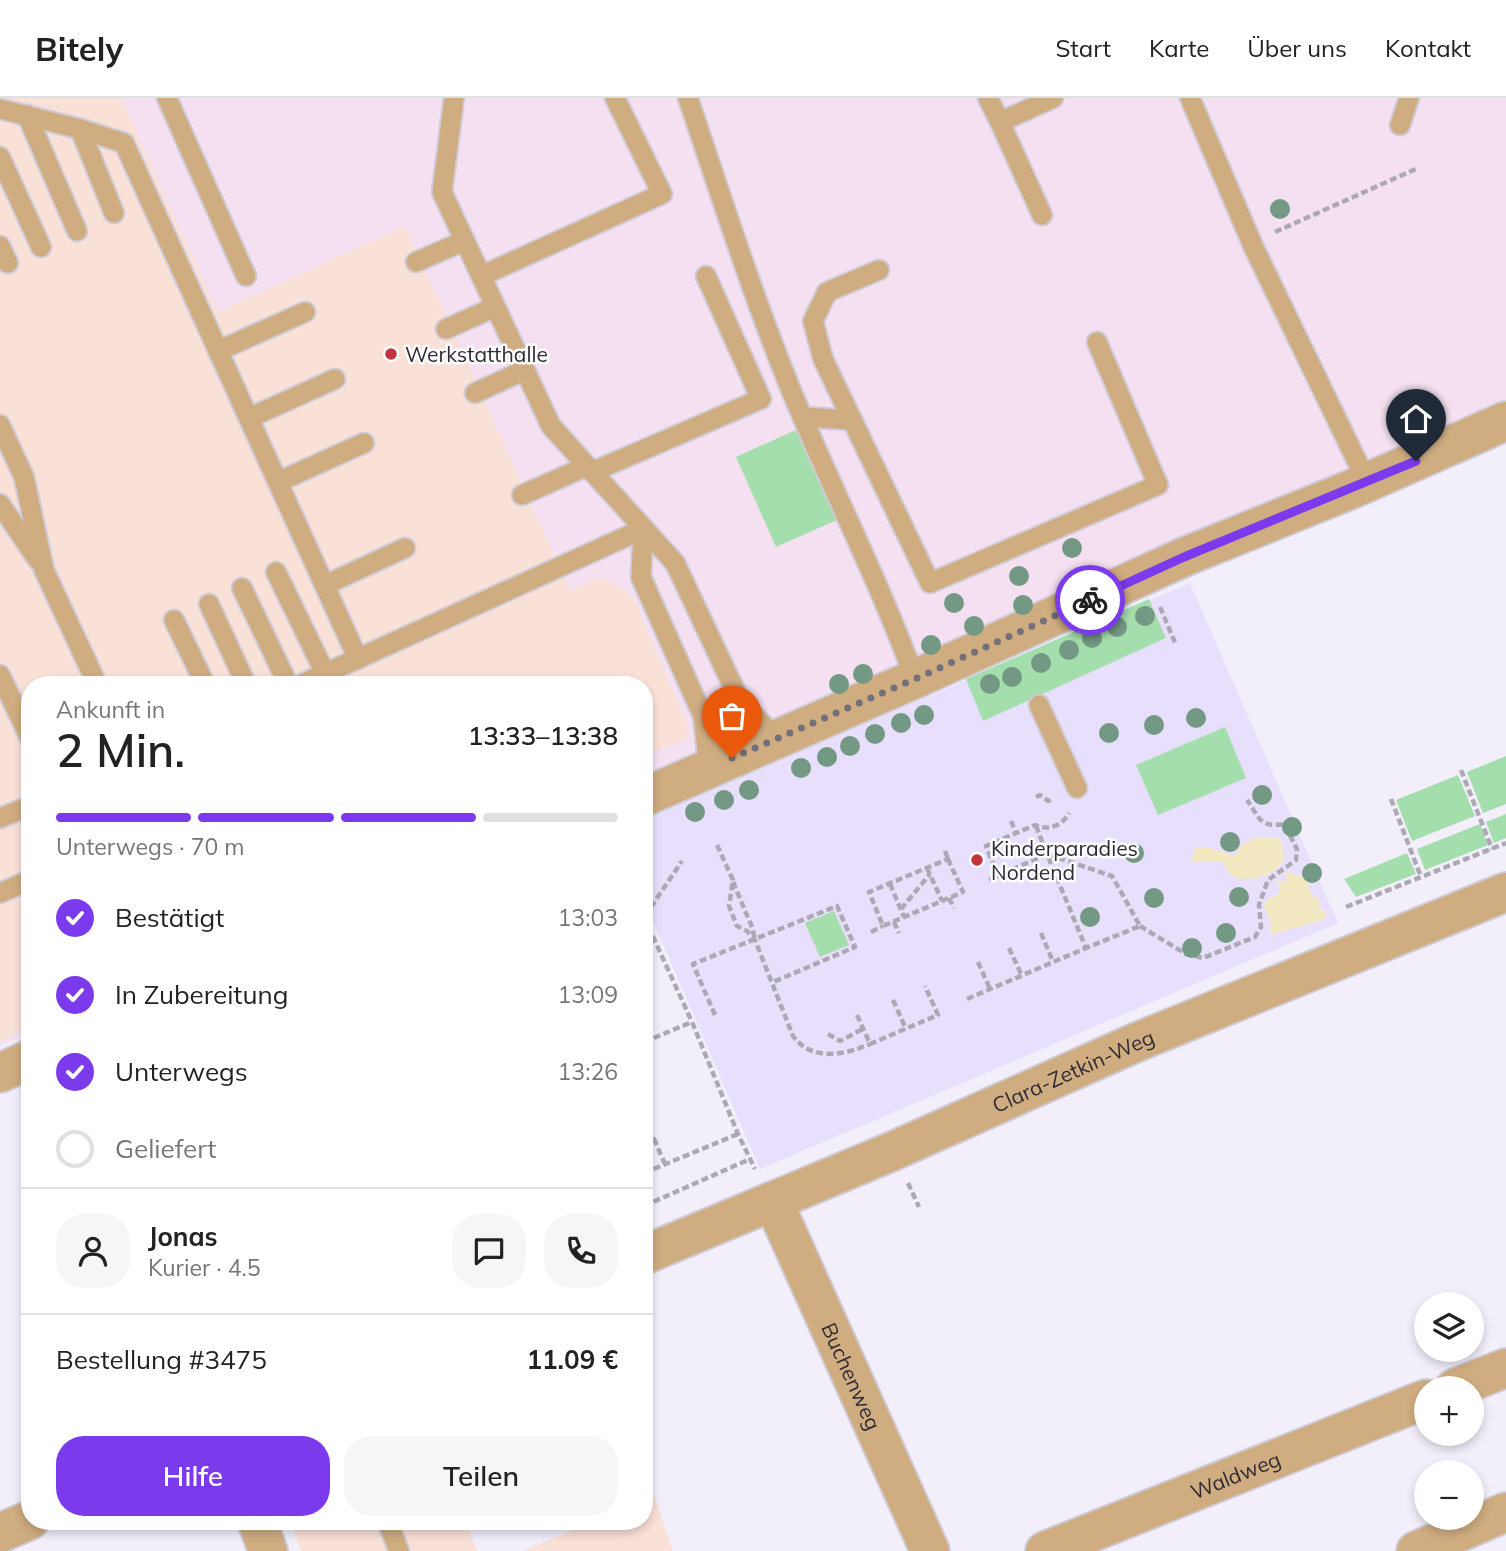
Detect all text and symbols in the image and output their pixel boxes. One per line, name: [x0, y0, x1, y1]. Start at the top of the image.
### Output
text: Bitely: [35, 28, 123, 69]
text: Start: [1055, 33, 1111, 63]
text: Karte: [1149, 33, 1209, 63]
text: Über uns: [1247, 33, 1347, 63]
text: Kontakt: [1385, 33, 1471, 63]
place label: Werkstatthalle: [405, 341, 548, 367]
marker: Werkstatthalle: [383, 346, 399, 362]
pin: [1386, 389, 1446, 461]
icon: home: [1397, 400, 1435, 438]
courier: [1055, 565, 1125, 635]
icon: bike: [1071, 581, 1109, 619]
pin: [702, 686, 762, 758]
text: Ankunft in: [56, 695, 165, 724]
icon: bag: [713, 697, 751, 735]
text: 13:33–13:38: [468, 719, 618, 752]
text: 2 Min.: [56, 721, 185, 779]
text: Unterwegs · 70 m: [56, 832, 244, 861]
place label: Kinderparadies Nordend: [991, 835, 1138, 885]
marker: Kinderparadies Nordend: [969, 852, 985, 868]
icon: check: [56, 899, 94, 937]
text: Bestätigt: [115, 901, 224, 934]
text: 13:03: [558, 903, 618, 932]
icon: check: [56, 976, 94, 1014]
text: In Zubereitung: [115, 978, 288, 1011]
text: 13:09: [558, 980, 618, 1009]
street label: Clara-Zetkin-Weg: [988, 1023, 1158, 1118]
icon: check: [56, 1053, 94, 1091]
text: Unterwegs: [115, 1055, 248, 1088]
text: 13:26: [558, 1057, 618, 1086]
text: Geliefert: [115, 1132, 216, 1165]
button: person: [56, 1214, 130, 1288]
button: chat: [452, 1214, 526, 1288]
button: phone: [544, 1214, 618, 1288]
text: Jonas: [148, 1220, 218, 1253]
text: Kurier · 4.5: [148, 1253, 260, 1282]
map controls: [1414, 1292, 1484, 1530]
button: layers: [1414, 1292, 1484, 1362]
street label: Buchenweg: [816, 1318, 887, 1434]
text: Bestellung #3475: [56, 1343, 267, 1376]
text: 11.09 €: [526, 1343, 618, 1376]
button: +: [1414, 1376, 1484, 1446]
button: Hilfe: [56, 1436, 330, 1516]
button: Teilen: [344, 1436, 618, 1516]
street label: Waldweg: [1187, 1445, 1284, 1505]
button: −: [1414, 1460, 1484, 1530]

